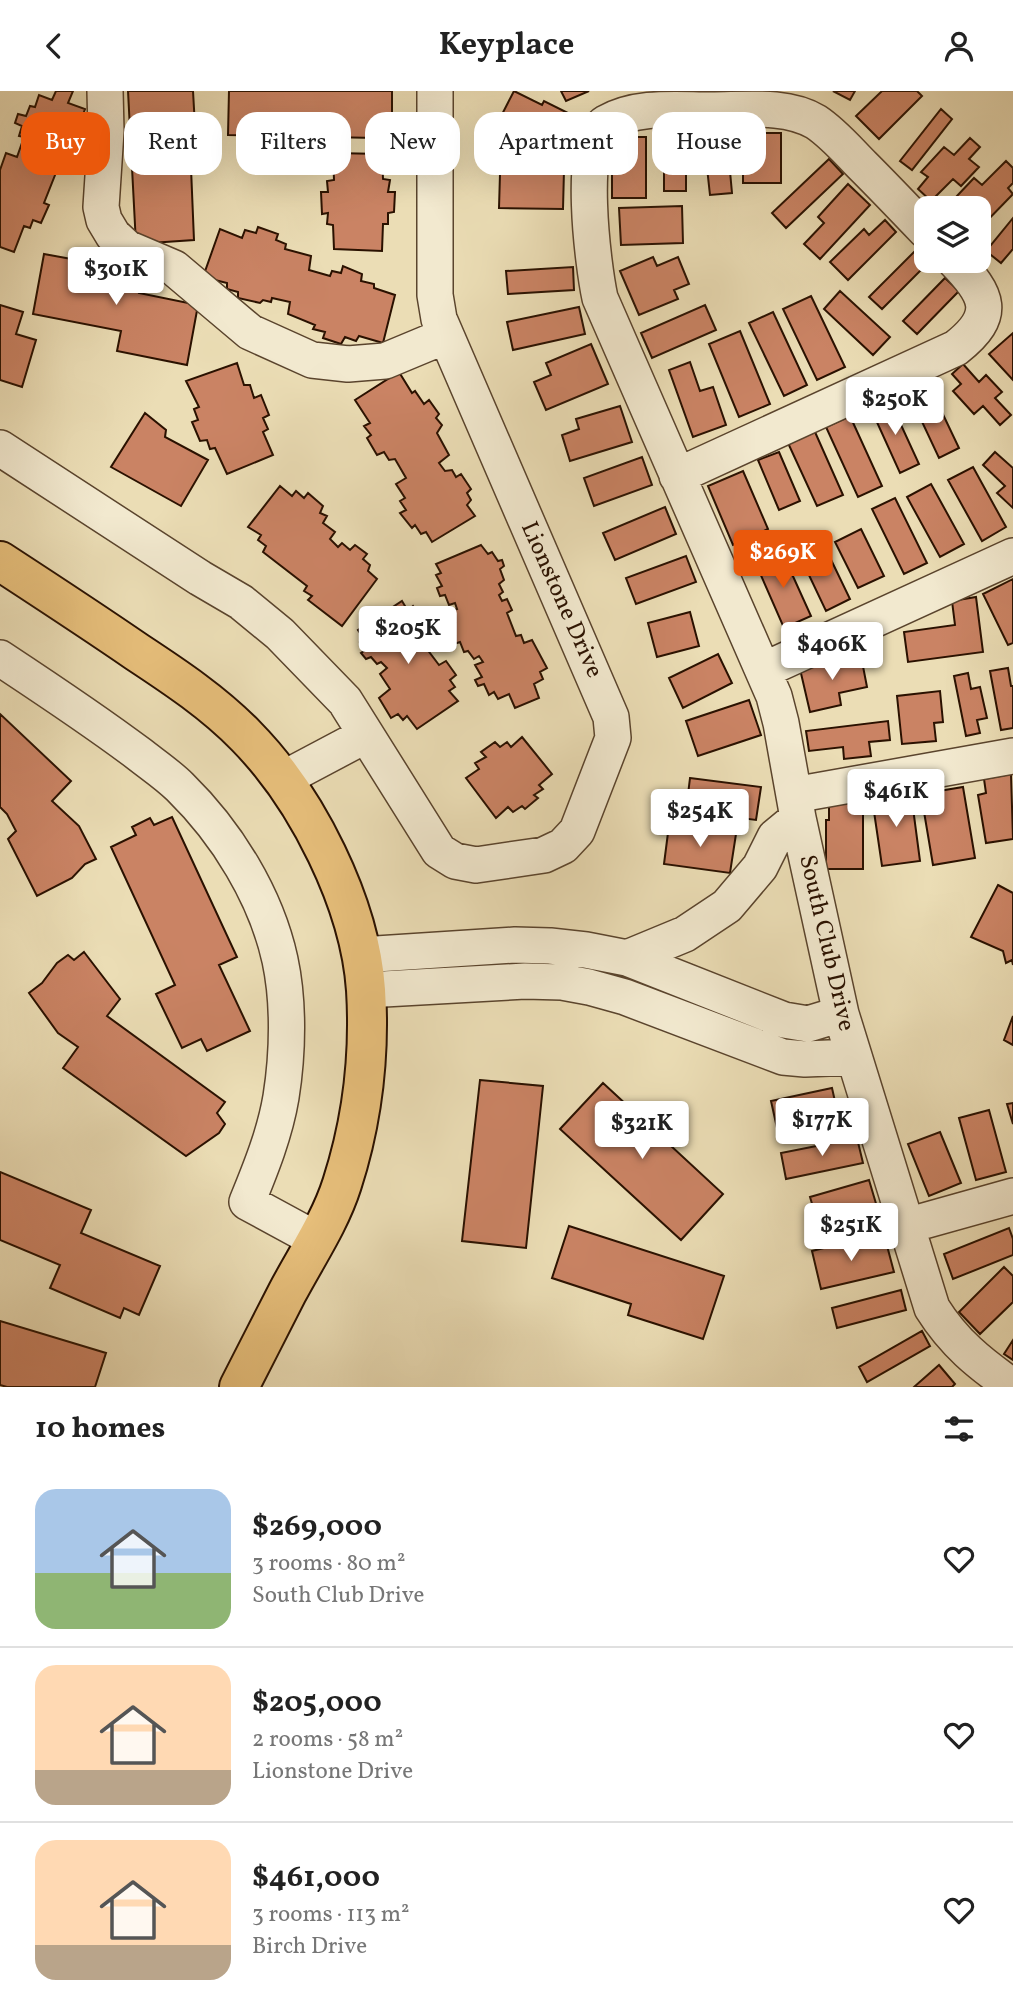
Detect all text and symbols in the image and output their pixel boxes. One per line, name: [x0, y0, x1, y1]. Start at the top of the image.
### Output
text: Keyplace: [439, 24, 574, 68]
icon: back: [35, 27, 73, 65]
icon: person: [940, 27, 978, 65]
chip: Buy: [21, 112, 110, 175]
chip: Rent: [124, 112, 222, 175]
chip: Filters: [236, 112, 351, 175]
chip: New: [365, 112, 460, 175]
chip: Apartment: [474, 112, 638, 175]
chip: House: [652, 112, 766, 175]
map controls: [914, 196, 991, 273]
button: layers: [914, 196, 991, 273]
pin: $301K: [67, 247, 165, 307]
text: $301K: [84, 254, 148, 286]
pin: $250K: [846, 377, 944, 437]
text: $250K: [862, 384, 928, 416]
street label: Lionstone Drive: [511, 516, 611, 684]
pin: $269K: [734, 531, 832, 590]
text: $269K: [750, 537, 816, 569]
pin: $205K: [359, 607, 457, 666]
text: $205K: [375, 613, 441, 645]
pin: $406K: [783, 623, 881, 682]
text: $406K: [797, 629, 867, 661]
pin: $461K: [847, 769, 945, 829]
text: $461K: [863, 776, 929, 808]
pin: $254K: [651, 789, 749, 849]
text: $254K: [667, 796, 733, 828]
street label: South Club Drive: [789, 851, 863, 1035]
pin: $177K: [773, 1098, 871, 1158]
pin: $321K: [593, 1101, 691, 1161]
text: $177K: [792, 1105, 852, 1137]
text: $321K: [611, 1108, 673, 1140]
pin: $251K: [802, 1203, 900, 1263]
text: $251K: [820, 1210, 882, 1242]
text: 10 homes: [35, 1408, 165, 1450]
icon: filters: [940, 1410, 978, 1448]
text: $269,000: [252, 1506, 382, 1548]
icon: home: [91, 1517, 175, 1601]
icon: heart: [940, 1540, 978, 1578]
text: 3 rooms · 80 m²: [252, 1548, 405, 1580]
text: South Club Drive: [252, 1580, 425, 1612]
text: $205,000: [252, 1682, 382, 1724]
icon: home: [91, 1693, 175, 1777]
icon: heart: [940, 1716, 978, 1754]
text: 2 rooms · 58 m²: [252, 1724, 403, 1756]
text: Lionstone Drive: [252, 1756, 413, 1788]
text: $461,000: [252, 1857, 380, 1899]
icon: home: [91, 1868, 175, 1952]
icon: heart: [940, 1891, 978, 1929]
text: 3 rooms · 113 m²: [252, 1899, 410, 1931]
text: Birch Drive: [252, 1931, 367, 1963]

